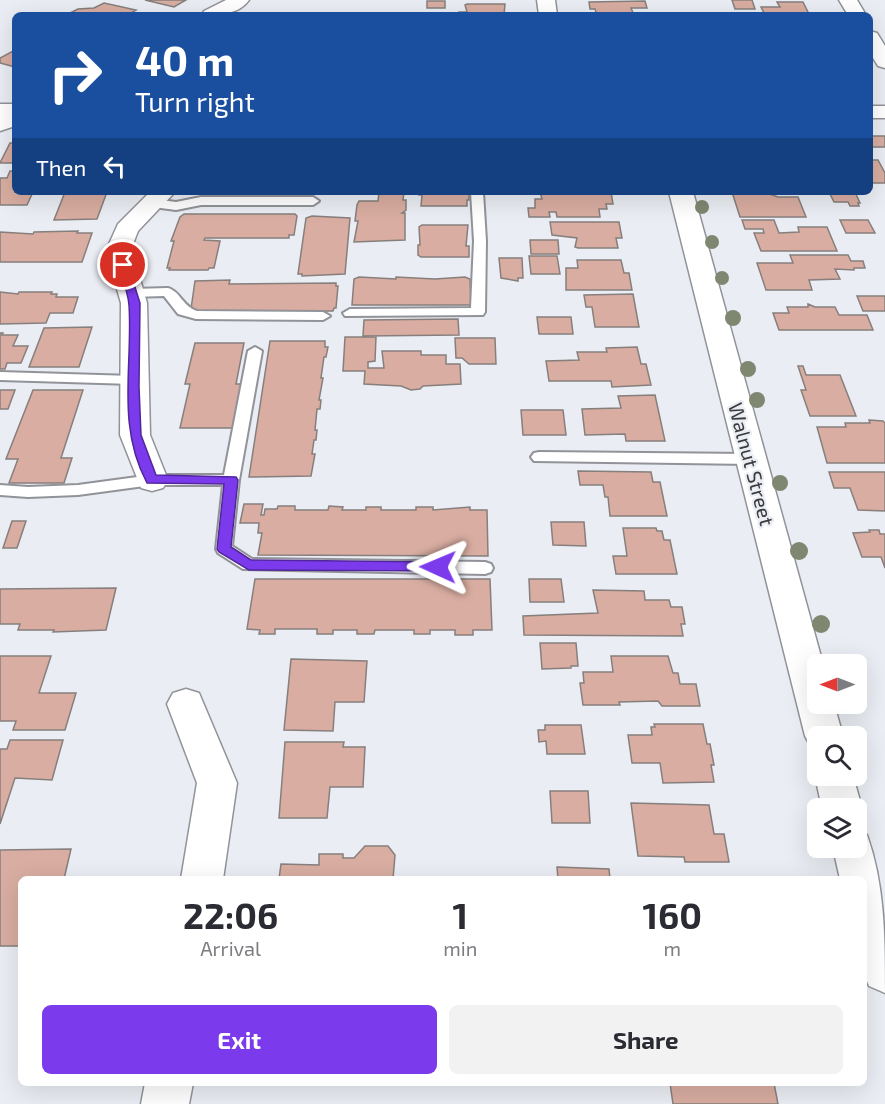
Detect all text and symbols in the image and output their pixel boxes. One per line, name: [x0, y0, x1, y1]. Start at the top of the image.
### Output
text: 40 m: [135, 34, 234, 84]
icon: right: [36, 36, 114, 114]
text: Turn right: [135, 85, 255, 117]
icon: left: [98, 150, 131, 183]
text: Then: [36, 154, 86, 180]
pin: [97, 239, 148, 290]
icon: arrive: [106, 248, 139, 281]
street label: Walnut Street: [724, 400, 780, 528]
position arrow: [406, 535, 470, 599]
north arrow: [807, 654, 867, 714]
map controls: [807, 654, 867, 858]
button: search: [807, 726, 867, 786]
button: layers: [807, 798, 867, 858]
text: 22:06: [183, 893, 278, 936]
text: 1: [452, 893, 468, 936]
text: 160: [642, 893, 702, 936]
text: Arrival: [200, 936, 261, 960]
text: min: [443, 936, 477, 960]
text: m: [663, 936, 681, 960]
button: Exit: [42, 1005, 437, 1074]
button: Share: [449, 1005, 843, 1074]

